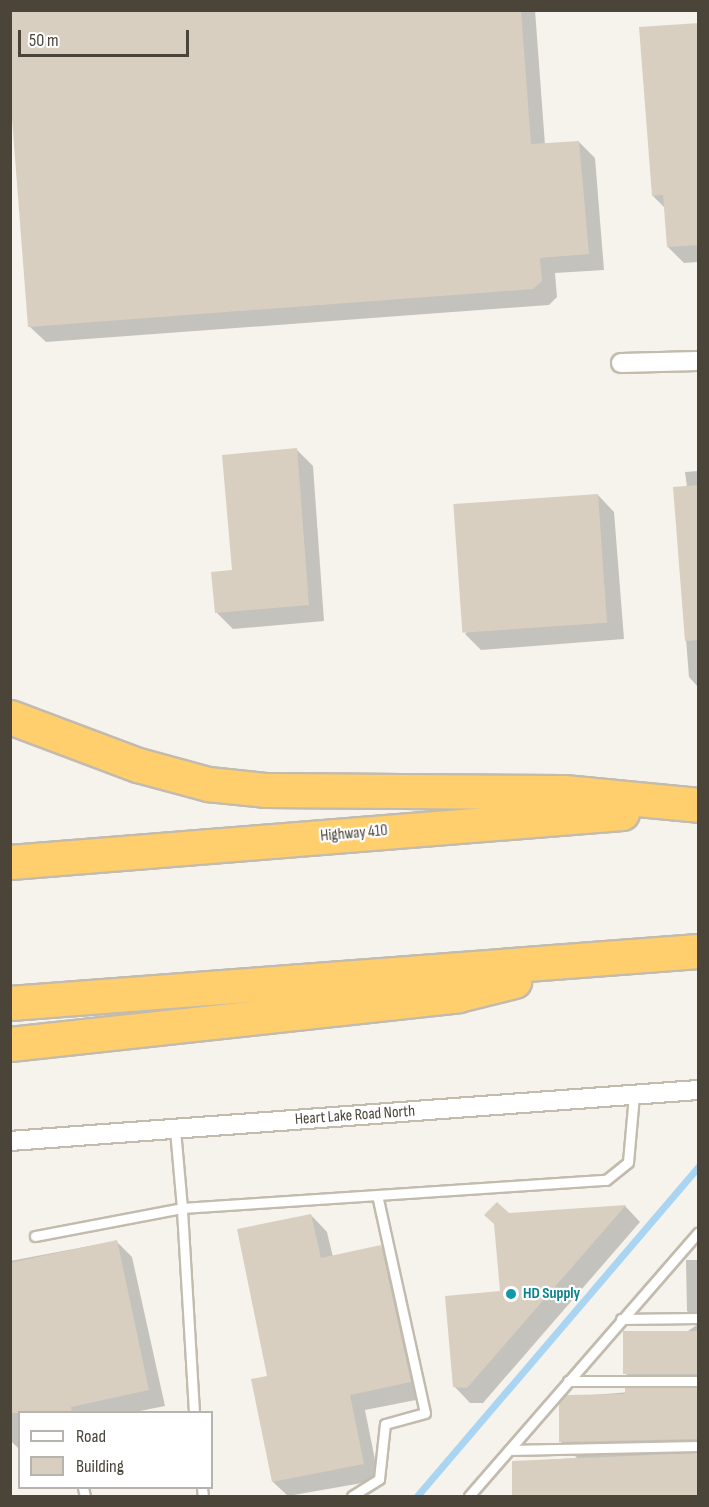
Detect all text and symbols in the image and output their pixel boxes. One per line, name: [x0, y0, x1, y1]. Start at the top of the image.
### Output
scale bar: [21, 18, 192, 56]
text: 50 m: [29, 30, 59, 51]
street label: Highway 410: [320, 822, 388, 846]
street label: Heart Lake Road North: [294, 1102, 416, 1130]
place label: HD Supply: [523, 1284, 580, 1304]
marker: HD Supply: [504, 1287, 518, 1301]
legend: [18, 1411, 213, 1489]
text: Road: [76, 1426, 106, 1447]
text: Building: [76, 1456, 124, 1477]

